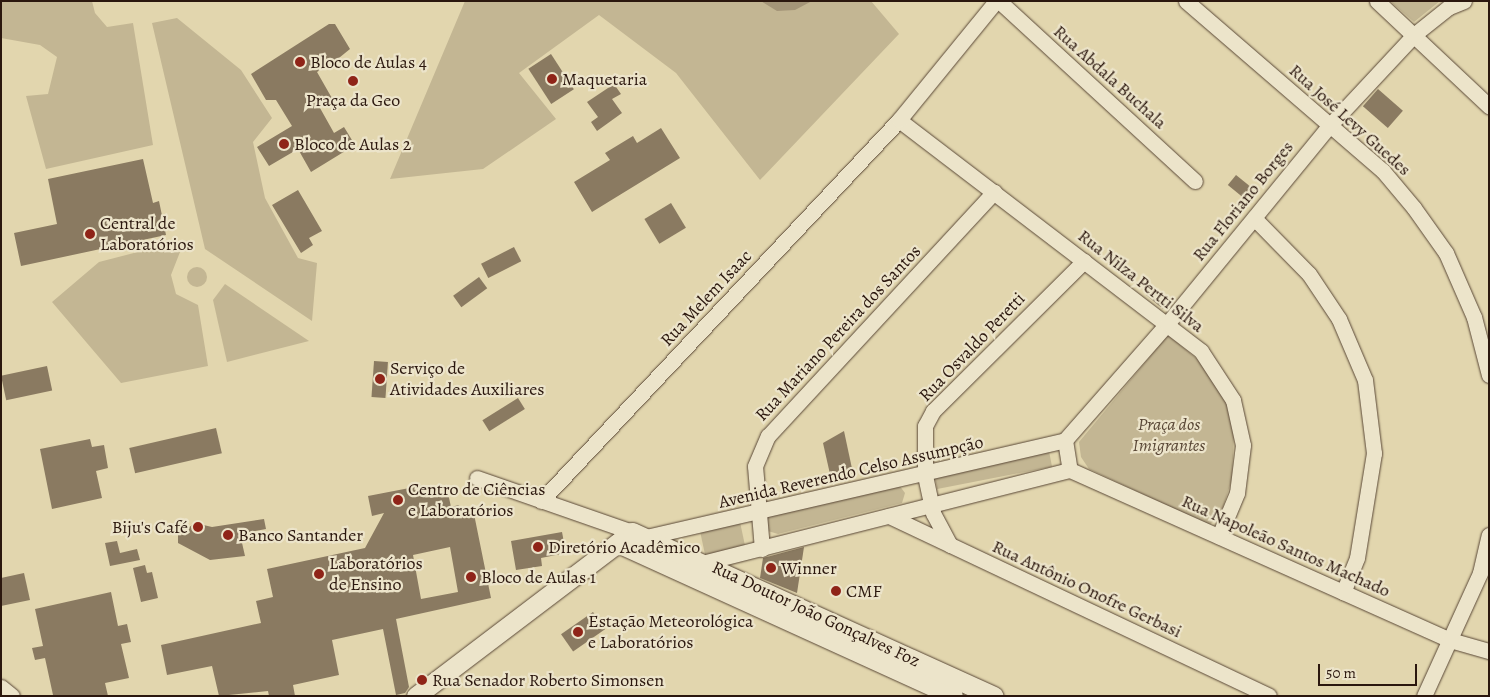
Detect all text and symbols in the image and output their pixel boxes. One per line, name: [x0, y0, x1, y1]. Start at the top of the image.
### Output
street label: Rua Abdala Buchala: [1049, 21, 1171, 133]
place label: Bloco de Aulas 4: [310, 51, 427, 73]
marker: Bloco de Aulas 4: [294, 56, 306, 68]
street label: Rua José Levy Guedes: [1285, 60, 1415, 180]
place label: Maquetaria: [562, 68, 647, 90]
marker: Maquetaria: [546, 73, 558, 85]
marker: Praça da Geo: [347, 75, 359, 87]
place label: Praça da Geo: [306, 89, 400, 111]
place label: Bloco de Aulas 2: [294, 133, 411, 155]
street label: Rua Floriano Borges: [1188, 137, 1298, 265]
marker: Bloco de Aulas 2: [278, 138, 290, 150]
place label: Central de Laboratórios: [100, 213, 194, 255]
street label: Rua Nilza Pertti Silva: [1074, 225, 1208, 337]
marker: Central de Laboratórios: [84, 228, 96, 240]
street label: Rua Mariano Pereira dos Santos: [751, 240, 925, 426]
street label: Rua Melem Isaac: [656, 245, 756, 351]
street label: Rua Osvaldo Peretti: [914, 288, 1030, 406]
place label: Serviço de Atividades Auxiliares: [390, 358, 545, 400]
marker: Serviço de Atividades Auxiliares: [374, 373, 386, 385]
park label: Praça dos Imigrantes: [1133, 414, 1205, 456]
street label: Avenida Reverendo Celso Assumpção: [717, 431, 985, 513]
place label: Centro de Ciências e Laboratórios: [408, 479, 546, 522]
street label: Rua Napoleão Santos Machado: [1178, 490, 1394, 602]
marker: Centro de Ciências e Laboratórios: [392, 494, 404, 506]
place label: Biju's Café: [112, 516, 188, 538]
marker: Biju's Café: [192, 521, 204, 533]
place label: Banco Santander: [238, 524, 363, 546]
marker: Banco Santander: [222, 529, 234, 541]
place label: Diretório Acadêmico: [548, 536, 700, 558]
street label: Rua Antônio Onofre Gerbasi: [989, 536, 1185, 642]
marker: Diretório Acadêmico: [532, 541, 544, 553]
place label: Laboratórios de Ensino: [329, 553, 423, 596]
street label: Rua Doutor João Gonçalves Foz: [709, 556, 923, 672]
place label: Winner: [781, 557, 837, 579]
marker: Winner: [765, 562, 777, 574]
place label: Bloco de Aulas 1: [481, 566, 596, 588]
marker: Laboratórios de Ensino: [313, 568, 325, 580]
marker: Bloco de Aulas 1: [465, 571, 477, 583]
place label: CMF: [846, 580, 882, 602]
marker: CMF: [830, 585, 842, 597]
place label: Estação Meteorológica e Laboratórios: [588, 611, 753, 654]
marker: Estação Meteorológica e Laboratórios: [572, 626, 584, 638]
scale bar: [1320, 654, 1419, 686]
text: 50 m: [1326, 663, 1356, 683]
place label: Rua Senador Roberto Simonsen: [432, 669, 664, 691]
marker: Rua Senador Roberto Simonsen: [416, 674, 428, 686]

